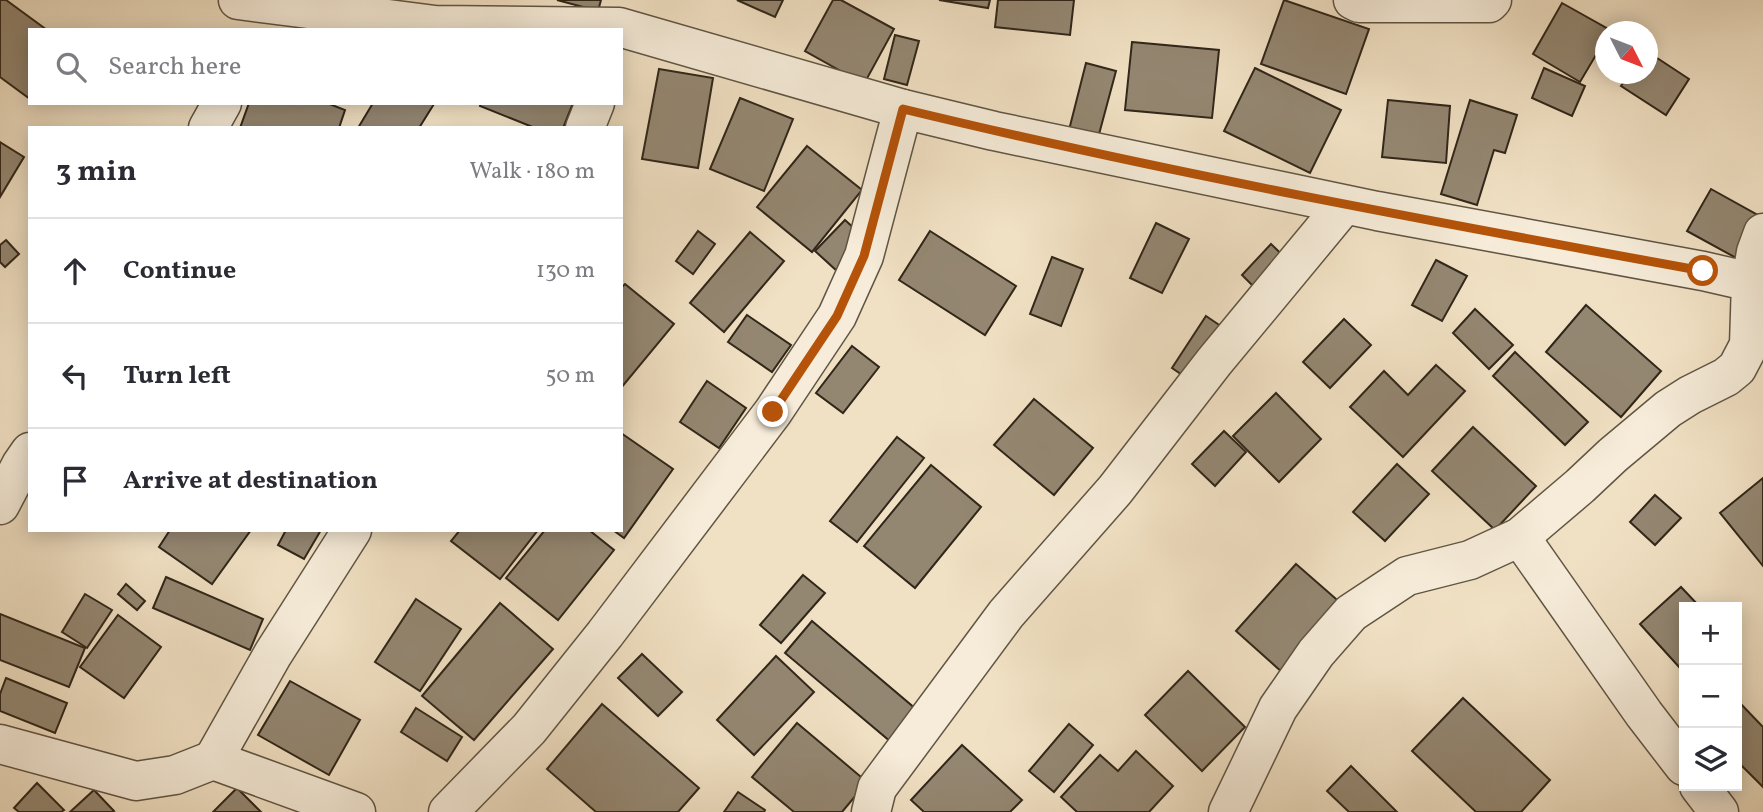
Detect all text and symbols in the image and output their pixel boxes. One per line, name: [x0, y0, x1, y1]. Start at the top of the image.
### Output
north arrow: [1595, 21, 1658, 84]
search box: [28, 28, 623, 105]
icon: search: [52, 48, 90, 86]
text: Search here: [108, 49, 241, 85]
text: 3 min: [56, 151, 137, 193]
text: Walk · 180 m: [470, 156, 595, 188]
icon: ahead: [56, 252, 94, 290]
text: Continue: [123, 253, 236, 289]
text: 130 m: [536, 255, 595, 287]
route start: [1687, 255, 1718, 286]
icon: left: [56, 357, 94, 395]
text: Turn left: [123, 358, 231, 394]
text: 50 m: [546, 360, 595, 392]
route end: [757, 396, 788, 427]
icon: arrive: [56, 462, 94, 500]
text: Arrive at destination: [123, 463, 378, 499]
map controls: [1679, 602, 1742, 791]
button: +: [1679, 602, 1742, 665]
button: −: [1679, 665, 1742, 728]
button: layers: [1679, 728, 1742, 791]

